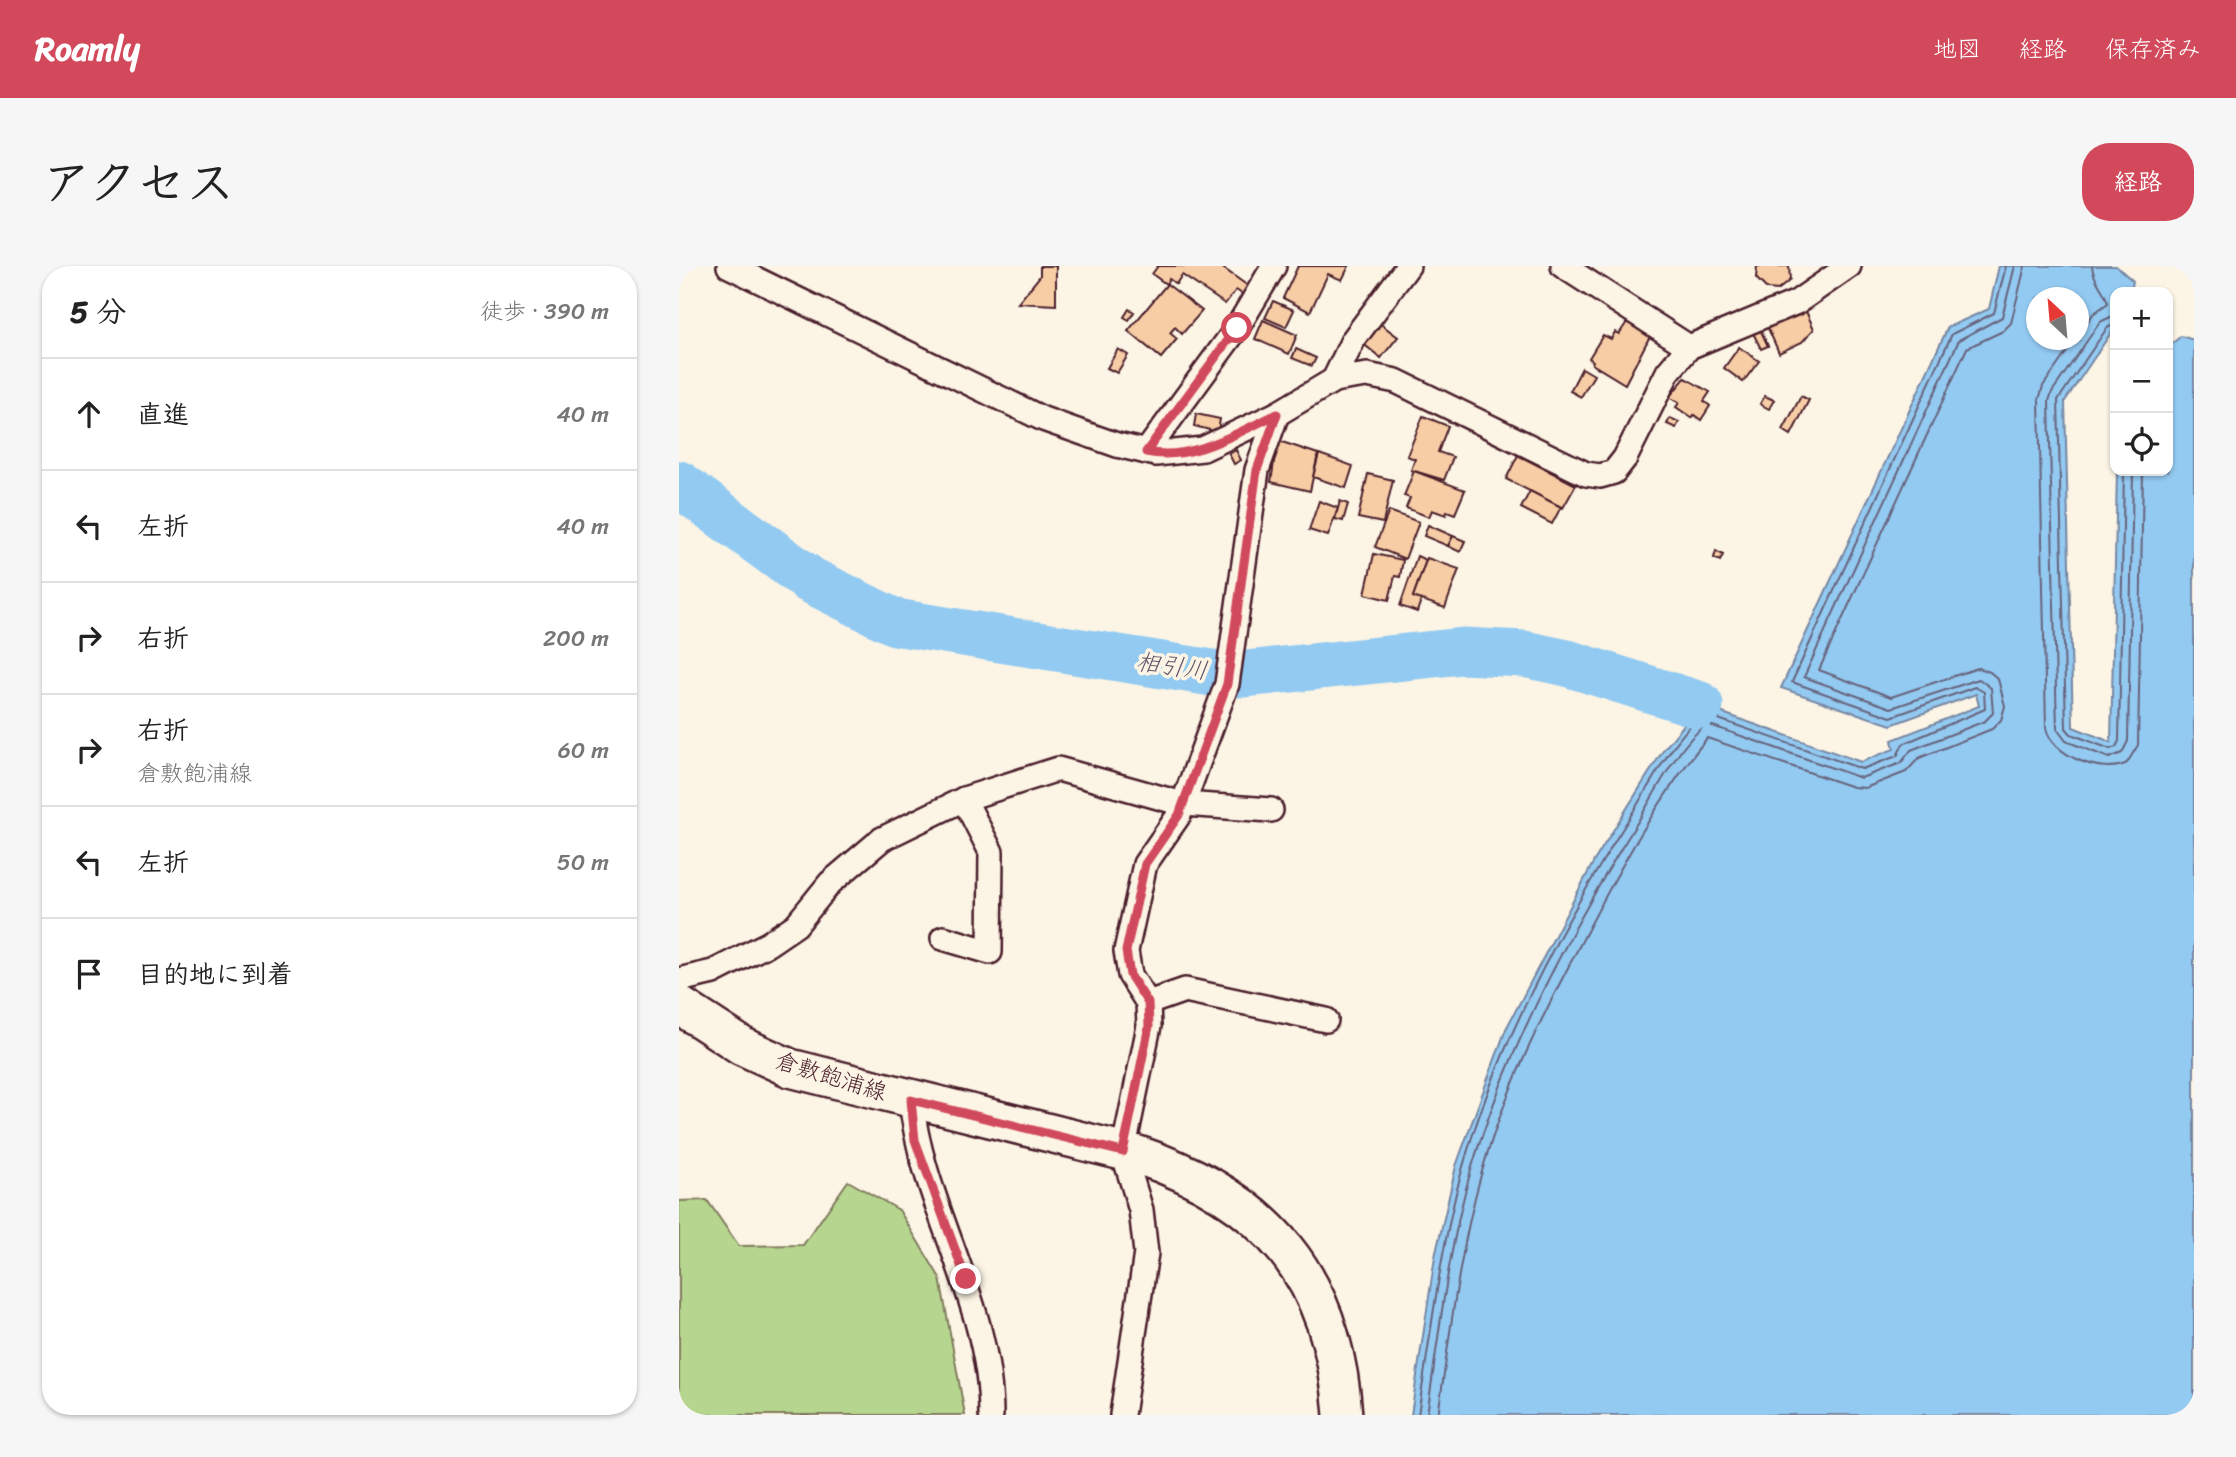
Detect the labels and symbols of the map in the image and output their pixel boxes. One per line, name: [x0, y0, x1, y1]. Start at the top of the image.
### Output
north arrow: [2026, 287, 2089, 350]
route start: [1221, 312, 1252, 343]
water label: 相引川: [1133, 640, 1211, 692]
street label: 倉敷飽浦線: [770, 1040, 892, 1113]
route end: [950, 1263, 981, 1294]

